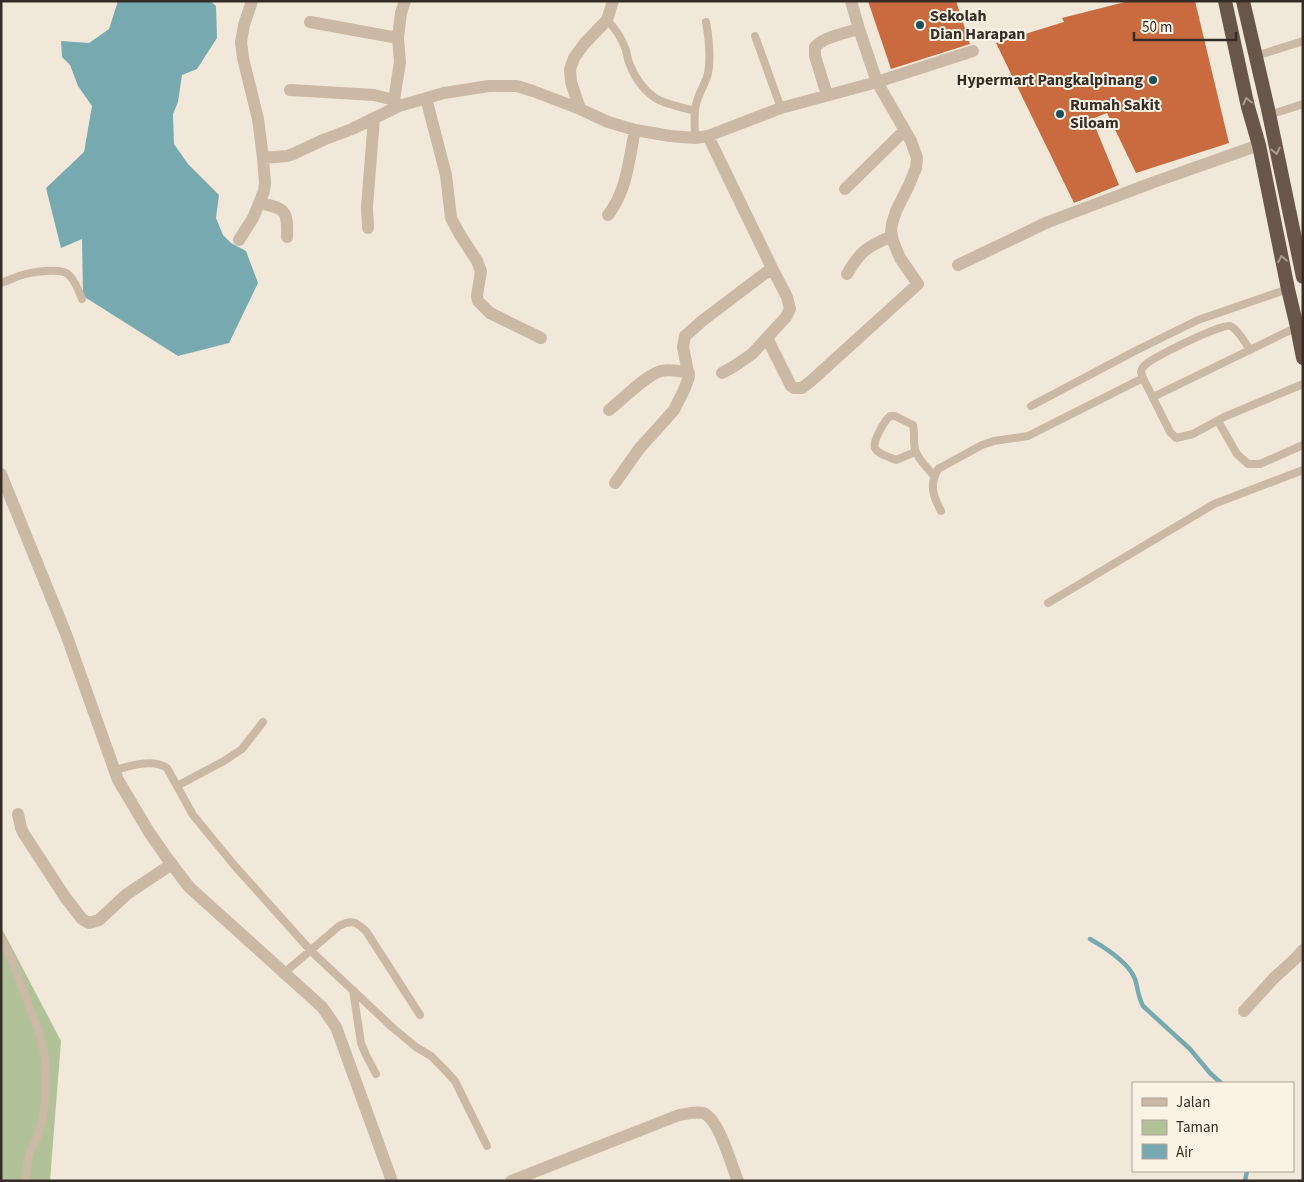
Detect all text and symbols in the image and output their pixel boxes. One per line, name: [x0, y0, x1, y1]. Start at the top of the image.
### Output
place label: Sekolah Dian Harapan: [930, 5, 1026, 45]
scale bar: [1134, 10, 1236, 42]
text: 50 m: [1142, 17, 1172, 38]
marker: Sekolah Dian Harapan: [914, 19, 926, 31]
place label: Hypermart Pangkalpinang: [957, 69, 1143, 91]
marker: Hypermart Pangkalpinang: [1147, 74, 1159, 86]
place label: Rumah Sakit Siloam: [1070, 94, 1160, 134]
one-way arrow: [1242, 96, 1253, 105]
marker: Rumah Sakit Siloam: [1054, 108, 1066, 120]
one-way arrow: [1271, 147, 1281, 156]
one-way arrow: [1278, 255, 1288, 264]
legend: [1132, 1082, 1294, 1172]
text: Jalan: [1176, 1092, 1210, 1113]
text: Taman: [1176, 1117, 1219, 1138]
text: Air: [1176, 1142, 1194, 1163]

